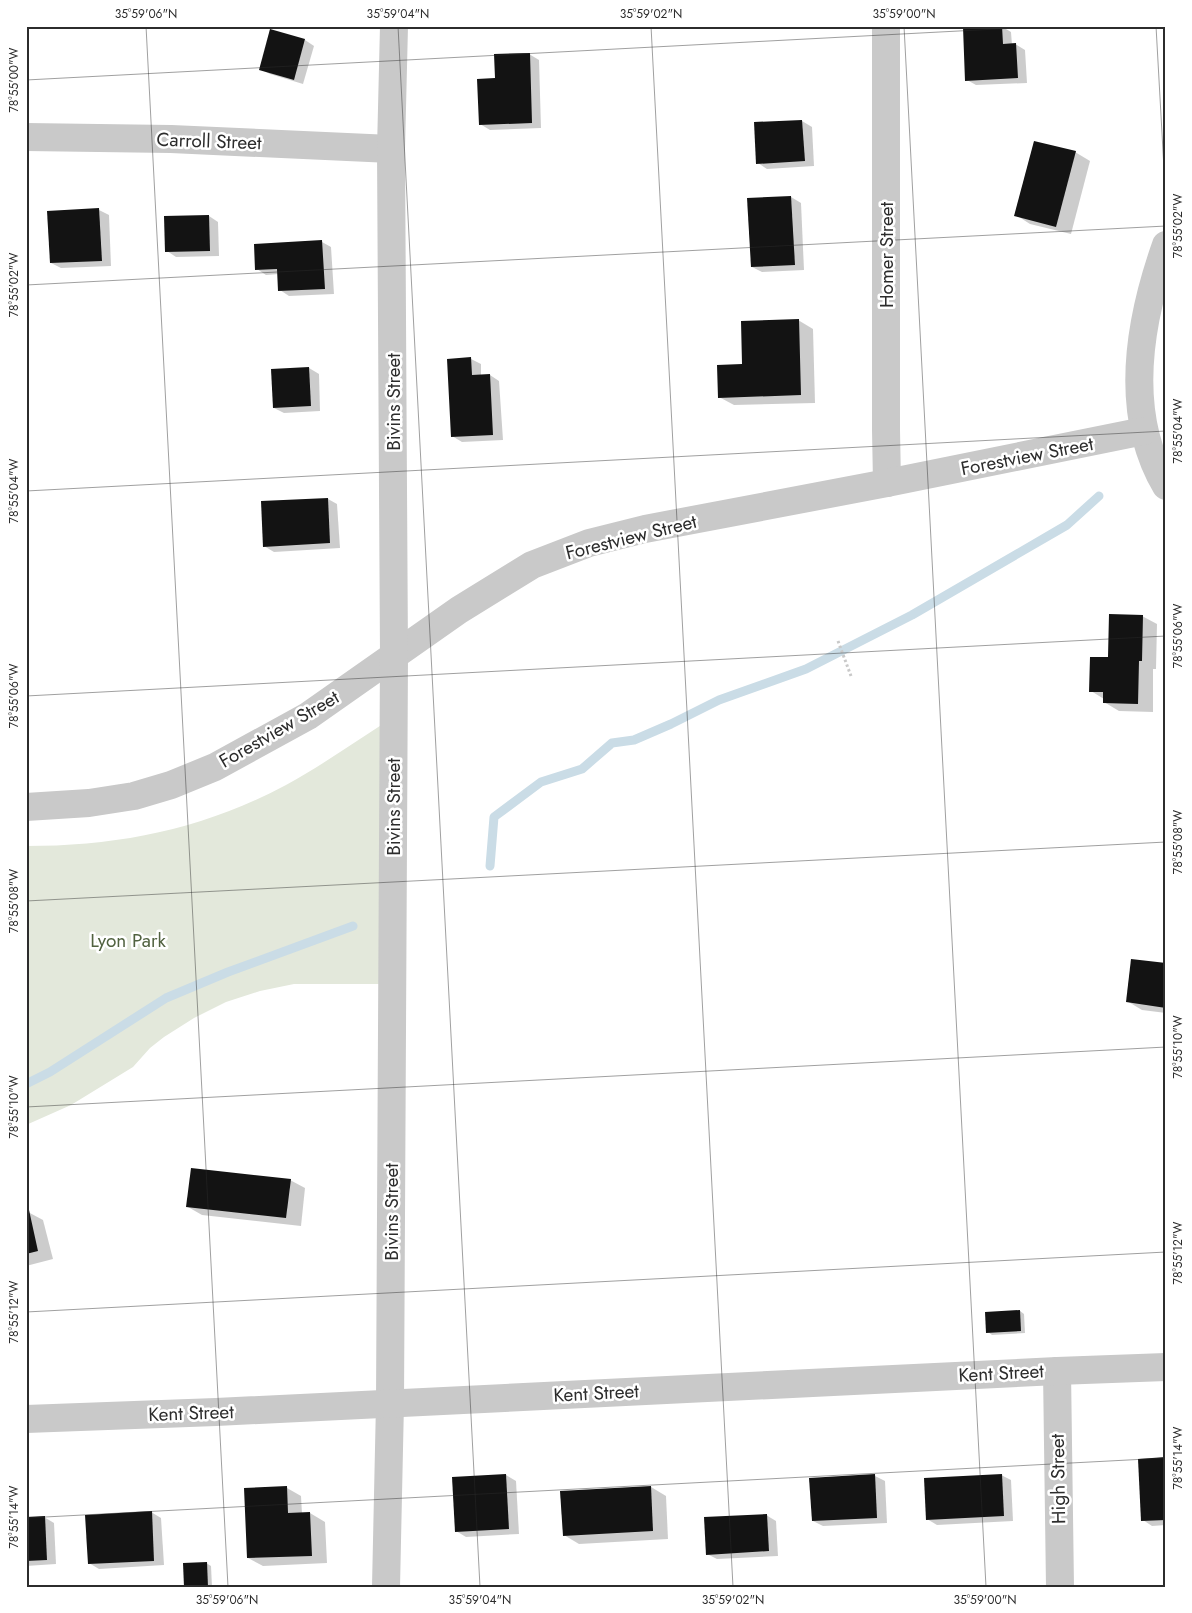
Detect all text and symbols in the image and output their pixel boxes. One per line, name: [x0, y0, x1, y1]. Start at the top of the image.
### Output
text: 35°59'06"N: [115, 5, 177, 23]
text: 35°59'04"N: [367, 5, 429, 23]
text: 35°59'02"N: [620, 5, 682, 23]
text: 35°59'00"N: [872, 5, 936, 23]
text: 78°55'00"W: [5, 47, 23, 113]
street label: Carroll Street: [156, 126, 262, 156]
text: 78°55'02"W: [1169, 194, 1187, 258]
street label: Homer Street: [873, 202, 900, 308]
text: 78°55'02"W: [5, 253, 23, 317]
street label: Bivins Street: [380, 353, 407, 451]
text: 78°55'04"W: [1169, 398, 1187, 463]
street label: Forestview Street: [959, 430, 1096, 482]
text: 78°55'04"W: [5, 458, 23, 523]
street label: Forestview Street: [563, 508, 700, 566]
text: 78°55'06"W: [1169, 604, 1187, 668]
text: 78°55'06"W: [5, 664, 23, 728]
street label: Forestview Street: [214, 684, 344, 774]
street label: Bivins Street: [380, 758, 407, 856]
text: 78°55'08"W: [1169, 810, 1187, 874]
text: 78°55'08"W: [5, 869, 23, 933]
park label: Lyon Park: [90, 927, 166, 954]
text: 78°55'10"W: [1169, 1015, 1187, 1079]
text: 78°55'10"W: [5, 1075, 23, 1139]
street label: Bivins Street: [378, 1163, 405, 1261]
text: 78°55'12"W: [1169, 1221, 1187, 1284]
text: 78°55'12"W: [5, 1280, 23, 1343]
street label: Kent Street: [958, 1357, 1045, 1389]
street label: Kent Street: [553, 1377, 640, 1409]
street label: Kent Street: [148, 1398, 235, 1428]
text: 78°55'14"W: [1169, 1426, 1187, 1490]
street label: High Street: [1044, 1433, 1072, 1524]
text: 78°55'14"W: [5, 1485, 23, 1549]
text: 35°59'06"N: [196, 1591, 258, 1609]
text: 35°59'04"N: [449, 1591, 511, 1609]
text: 35°59'02"N: [702, 1591, 764, 1609]
text: 35°59'00"N: [953, 1591, 1017, 1609]

